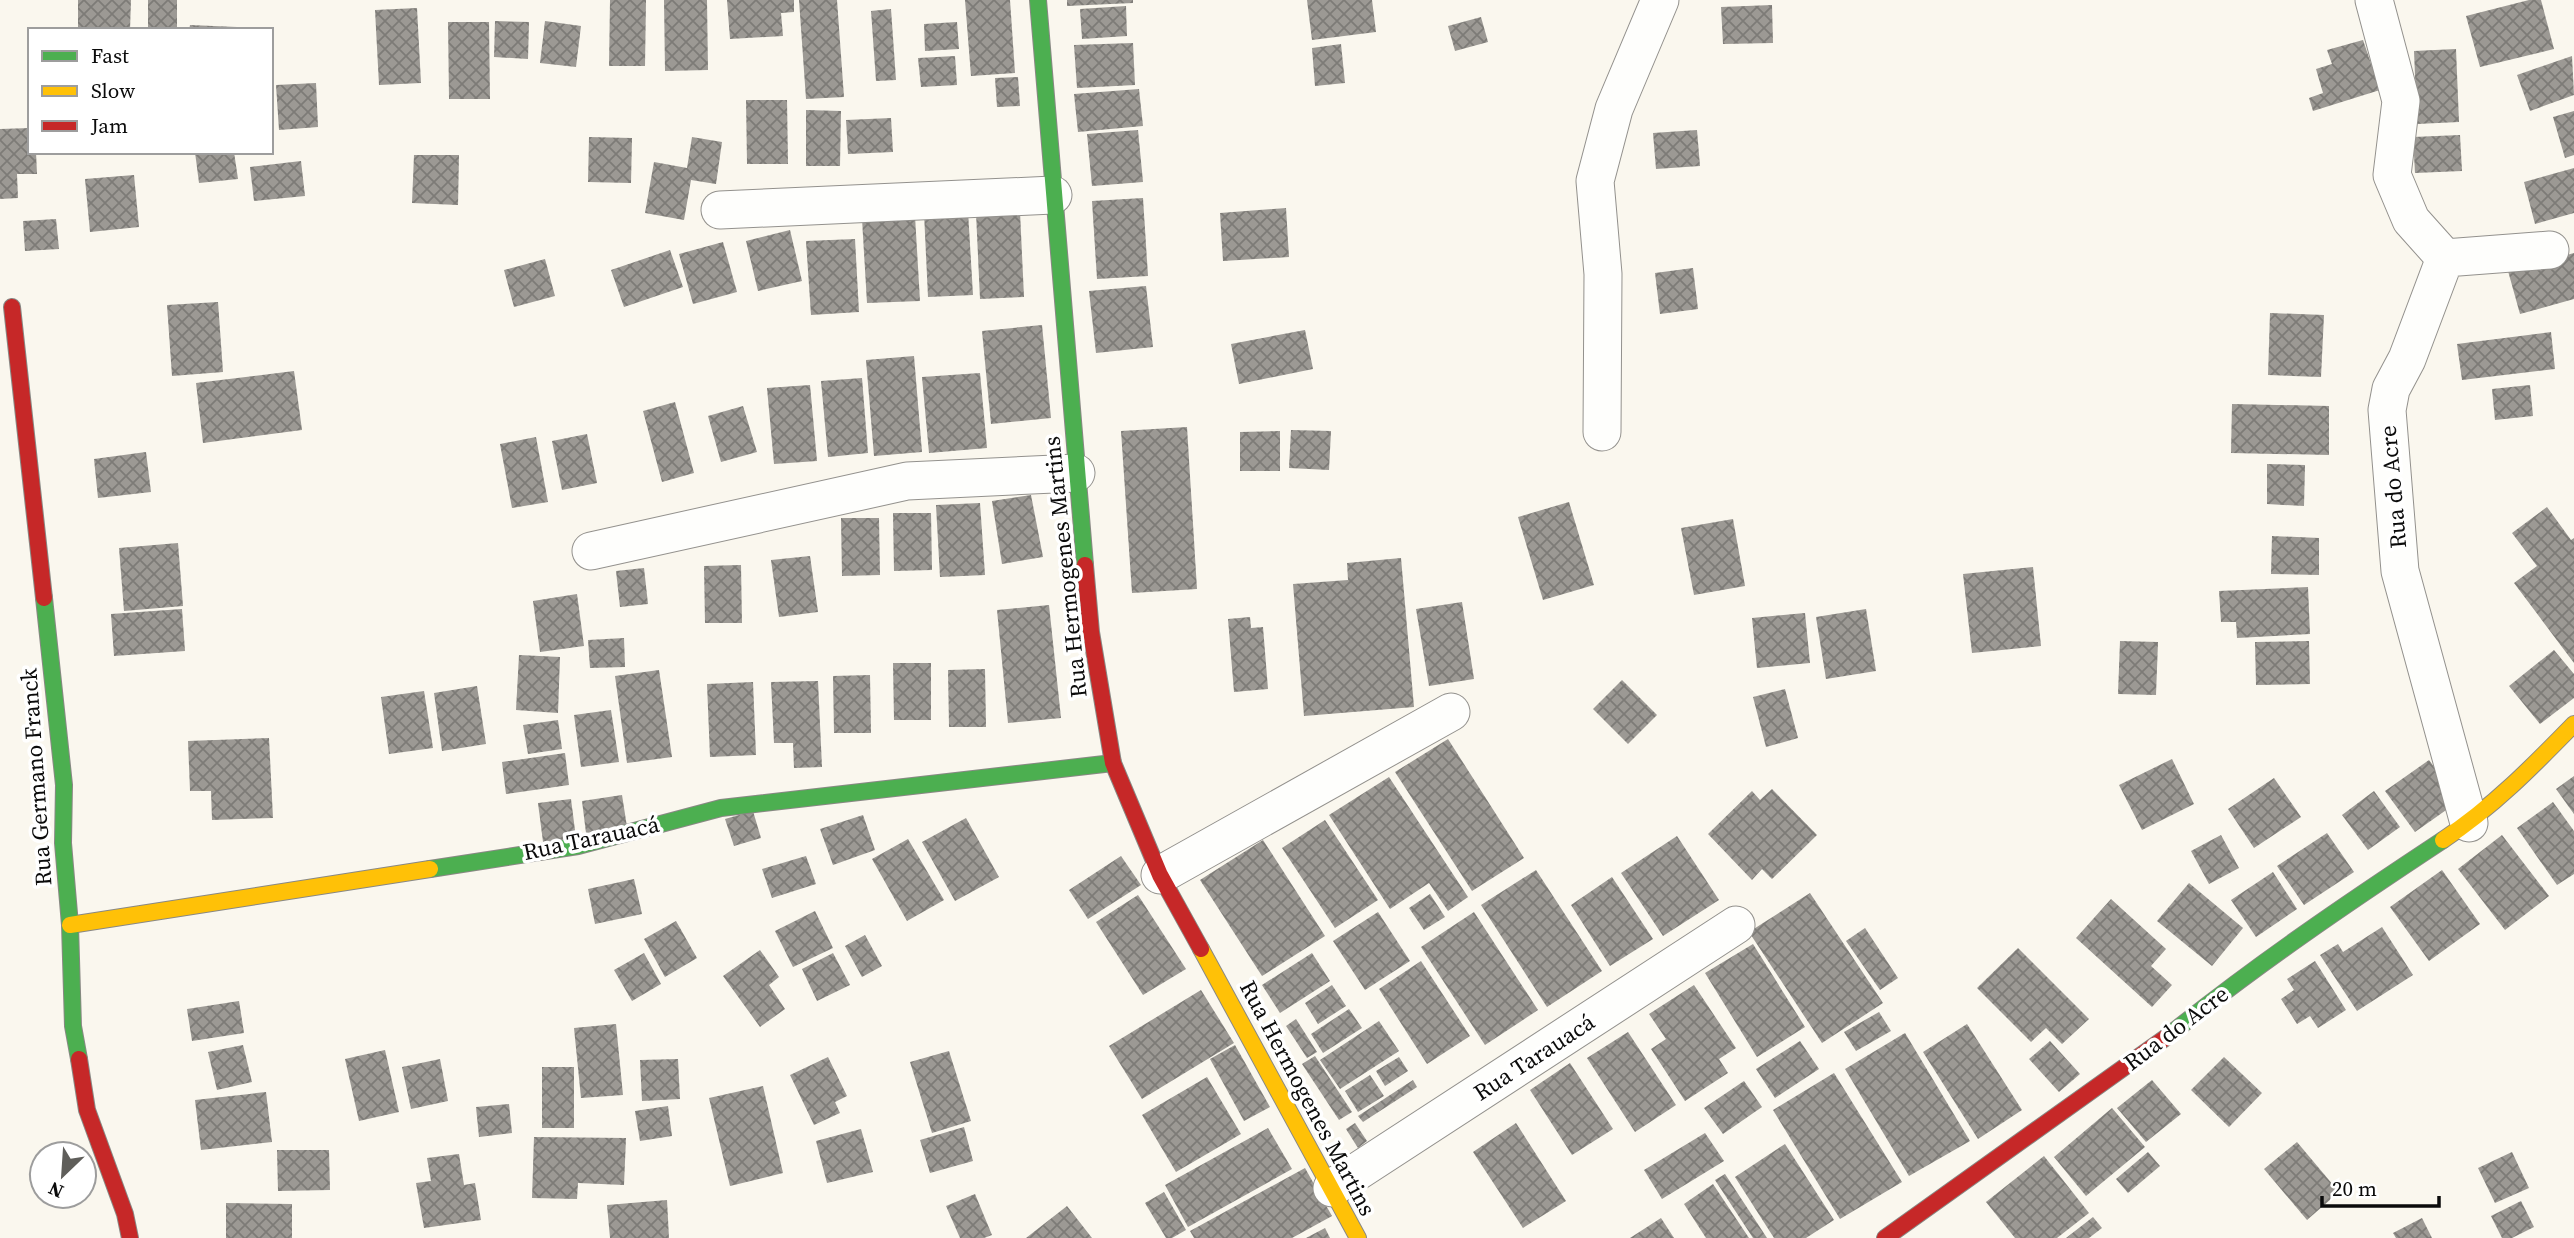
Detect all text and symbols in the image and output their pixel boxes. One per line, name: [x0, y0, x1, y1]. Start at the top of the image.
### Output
legend: [28, 28, 273, 154]
text: Fast: [91, 41, 129, 70]
text: Slow: [91, 76, 135, 105]
text: Jam: [90, 111, 128, 140]
street label: Rua do Acre: [2372, 424, 2414, 550]
street label: Rua Hermogenes Martins: [1035, 435, 1095, 699]
street label: Rua Germano Franck: [12, 667, 60, 887]
street label: Rua Tarauacá: [520, 808, 662, 868]
street label: Rua Hermogenes Martins: [1232, 975, 1384, 1221]
street label: Rua do Acre: [2117, 978, 2235, 1078]
street label: Rua Tarauacá: [1467, 1006, 1601, 1108]
north arrow: [28, 1140, 98, 1210]
scale bar: [2322, 1164, 2439, 1208]
text: 20 m: [2332, 1174, 2377, 1203]
text: N: [44, 1176, 68, 1205]

